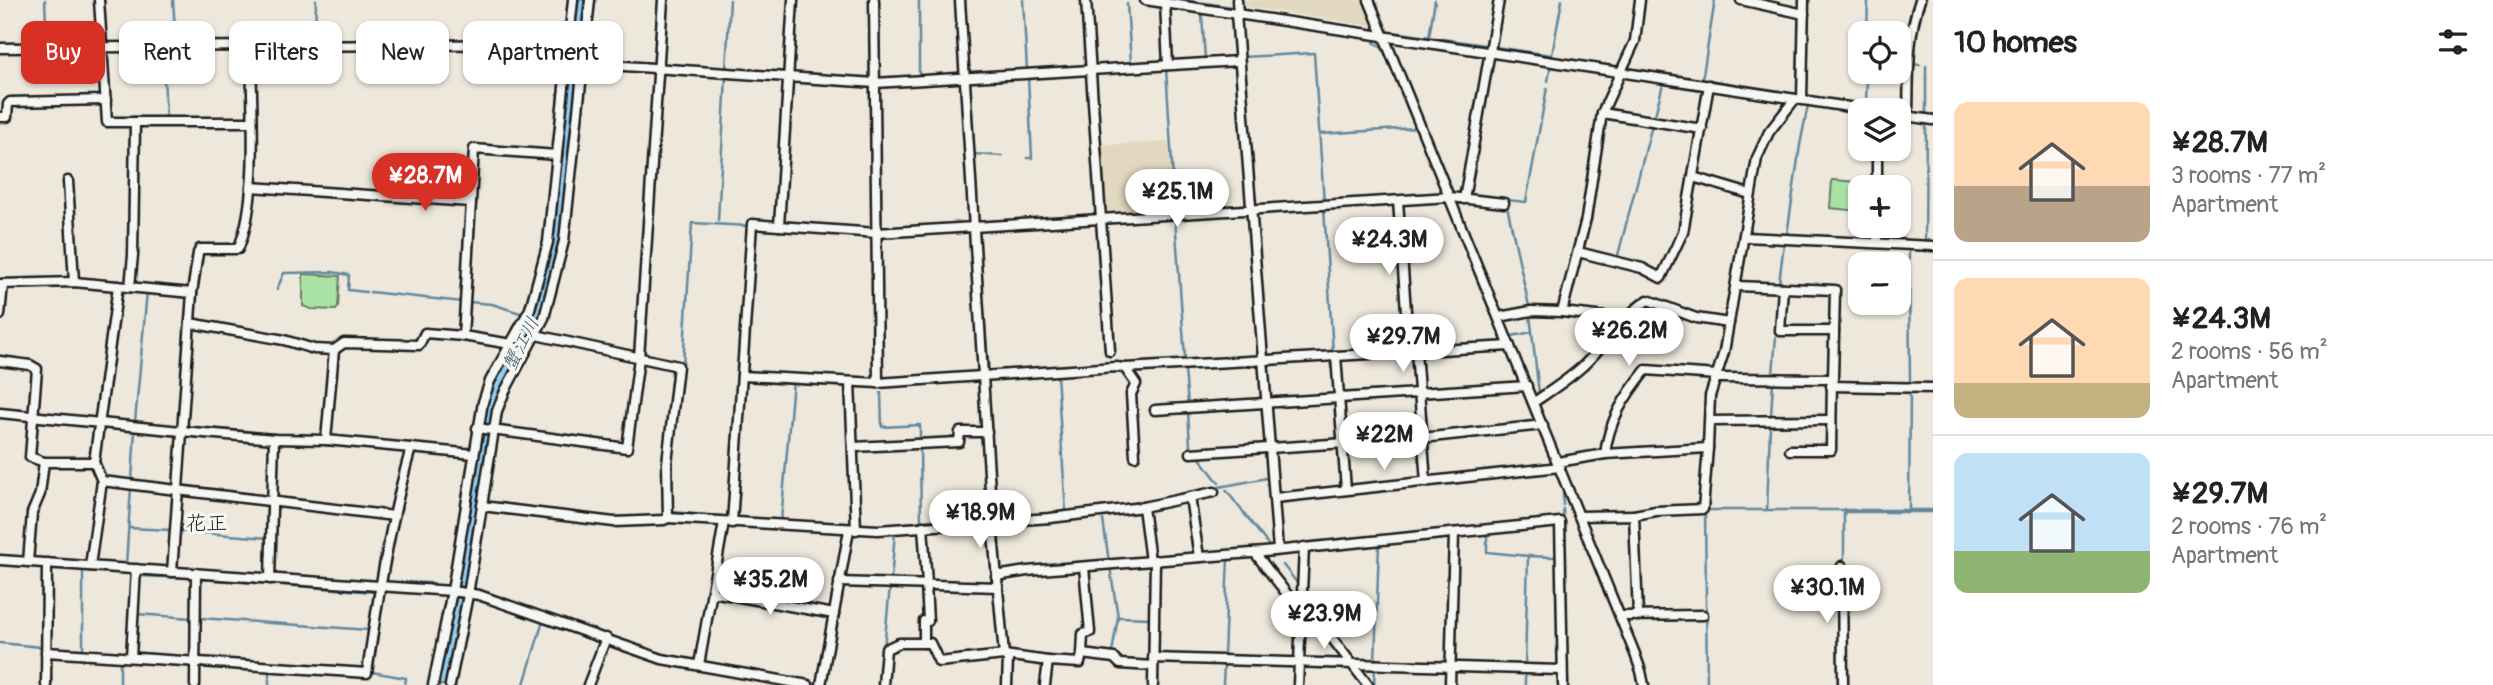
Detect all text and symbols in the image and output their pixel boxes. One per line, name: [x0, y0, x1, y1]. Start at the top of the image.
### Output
chip: Buy: [21, 21, 105, 84]
chip: Rent: [119, 21, 215, 84]
chip: Filters: [229, 21, 342, 84]
chip: New: [356, 21, 449, 84]
chip: Apartment: [463, 21, 623, 84]
map controls: [1848, 21, 1911, 315]
button: locate: [1848, 21, 1911, 84]
icon: filters: [2434, 23, 2472, 61]
text: 10 homes: [1954, 24, 2077, 61]
button: layers: [1848, 98, 1911, 161]
text: ¥28.7M: [2171, 124, 2268, 161]
icon: home: [2010, 130, 2094, 214]
pin: ¥28.7M: [368, 154, 482, 213]
text: ¥28.7M: [388, 161, 462, 190]
text: 3 rooms · 77 m²: [2171, 161, 2326, 190]
pin: ¥25.1M: [1120, 170, 1234, 229]
button: +: [1848, 175, 1911, 238]
text: ¥25.1M: [1141, 177, 1213, 206]
text: Apartment: [2171, 190, 2278, 219]
pin: ¥24.3M: [1332, 218, 1446, 277]
text: ¥24.3M: [1351, 225, 1427, 254]
button: −: [1848, 252, 1911, 315]
text: ¥24.3M: [2171, 300, 2271, 337]
icon: home: [2010, 306, 2094, 390]
pin: ¥26.2M: [1572, 308, 1686, 368]
water label: 蟹江川: [497, 313, 545, 375]
pin: ¥29.7M: [1346, 314, 1460, 374]
text: ¥26.2M: [1591, 316, 1667, 345]
text: ¥29.7M: [1366, 322, 1440, 351]
text: 2 rooms · 56 m²: [2171, 337, 2328, 366]
text: Apartment: [2171, 366, 2278, 395]
pin: ¥22M: [1343, 412, 1425, 472]
text: ¥22M: [1355, 420, 1413, 449]
text: ¥29.7M: [2171, 475, 2268, 512]
icon: home: [2010, 481, 2094, 565]
pin: ¥18.9M: [923, 490, 1037, 550]
text: ¥18.9M: [945, 498, 1015, 527]
district label: 花正: [185, 510, 227, 537]
text: 2 rooms · 76 m²: [2171, 512, 2327, 541]
text: Apartment: [2171, 541, 2278, 570]
pin: ¥35.2M: [713, 558, 827, 617]
text: ¥35.2M: [732, 565, 808, 594]
pin: ¥30.1M: [1770, 566, 1884, 625]
text: ¥30.1M: [1789, 573, 1865, 602]
pin: ¥23.9M: [1267, 592, 1381, 651]
text: ¥23.9M: [1287, 599, 1361, 628]

